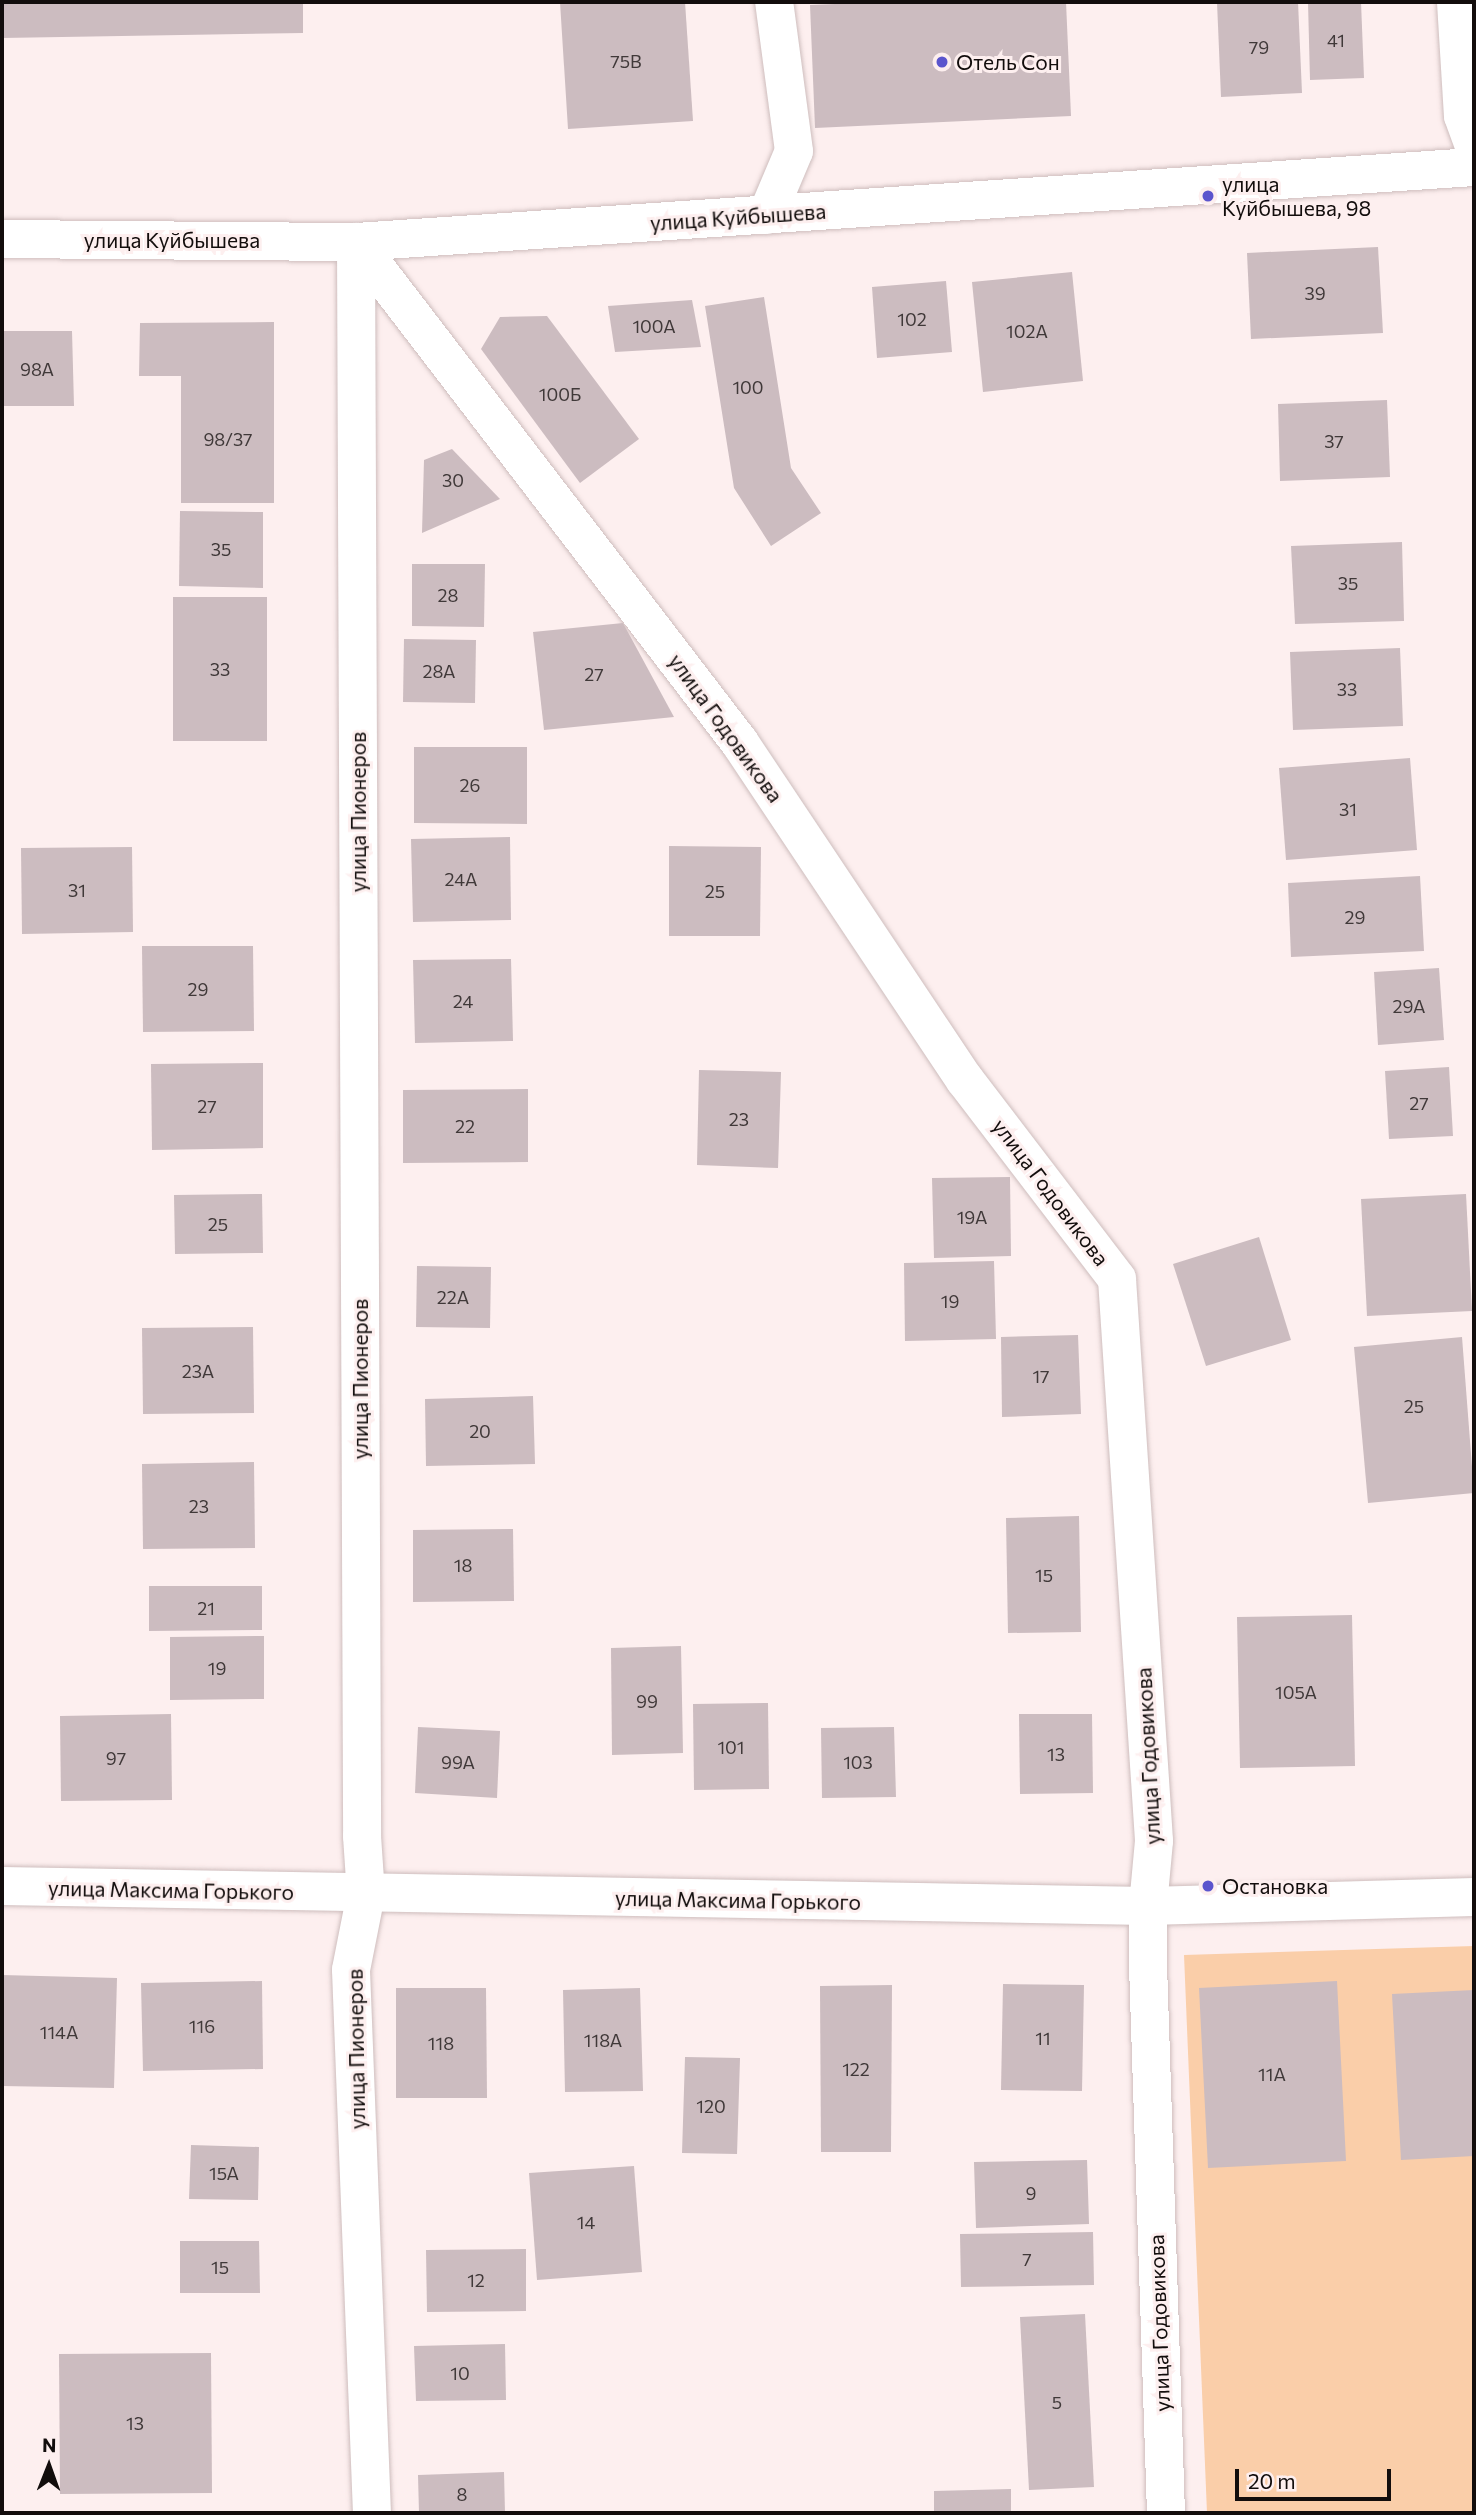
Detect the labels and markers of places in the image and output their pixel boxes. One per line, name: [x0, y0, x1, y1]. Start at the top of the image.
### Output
place label: Отель Сон: [956, 49, 1060, 75]
marker: Отель Сон: [934, 54, 950, 70]
place label: улица Куйбышева, 98: [1222, 171, 1371, 221]
marker: улица Куйбышева, 98: [1200, 188, 1216, 204]
place label: Остановка: [1222, 1873, 1328, 1899]
marker: Остановка: [1200, 1878, 1216, 1894]

